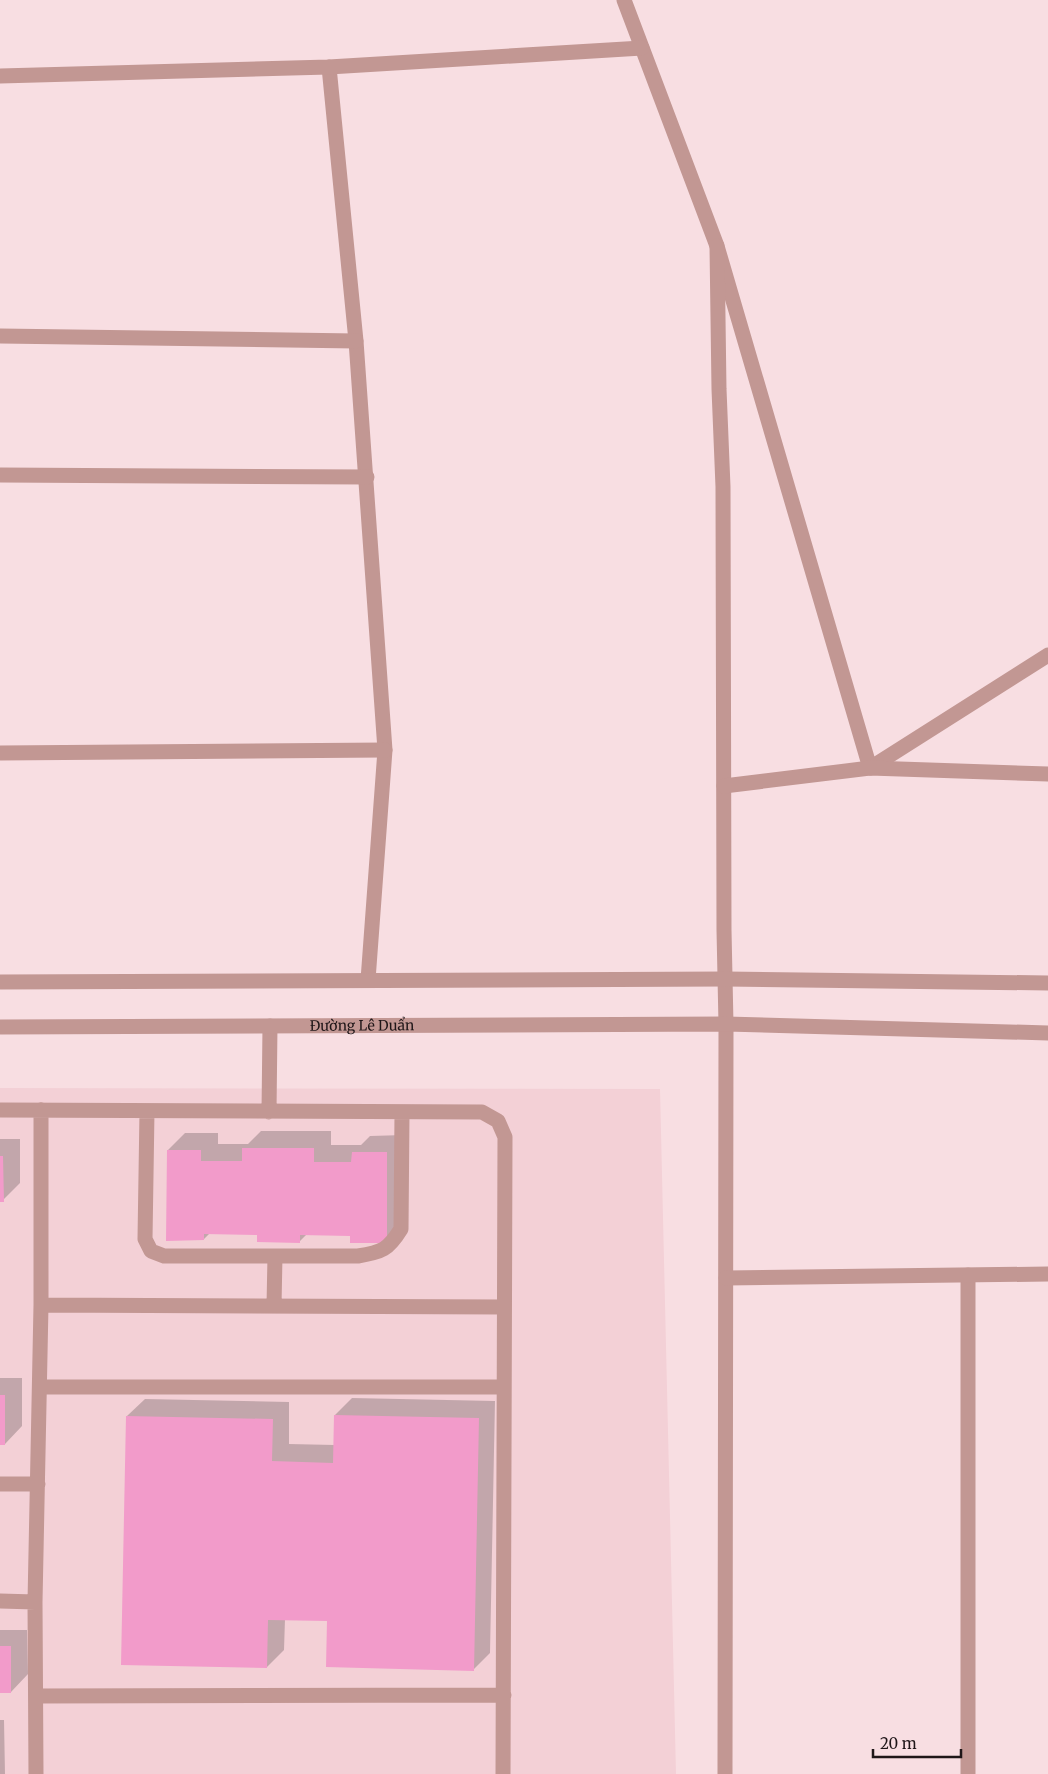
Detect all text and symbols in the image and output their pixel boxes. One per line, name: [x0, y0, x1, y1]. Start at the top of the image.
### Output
street label: Đường Lê Duẩn: [310, 1016, 414, 1035]
scale bar: [873, 1726, 960, 1758]
text: 20 m: [880, 1734, 917, 1753]

